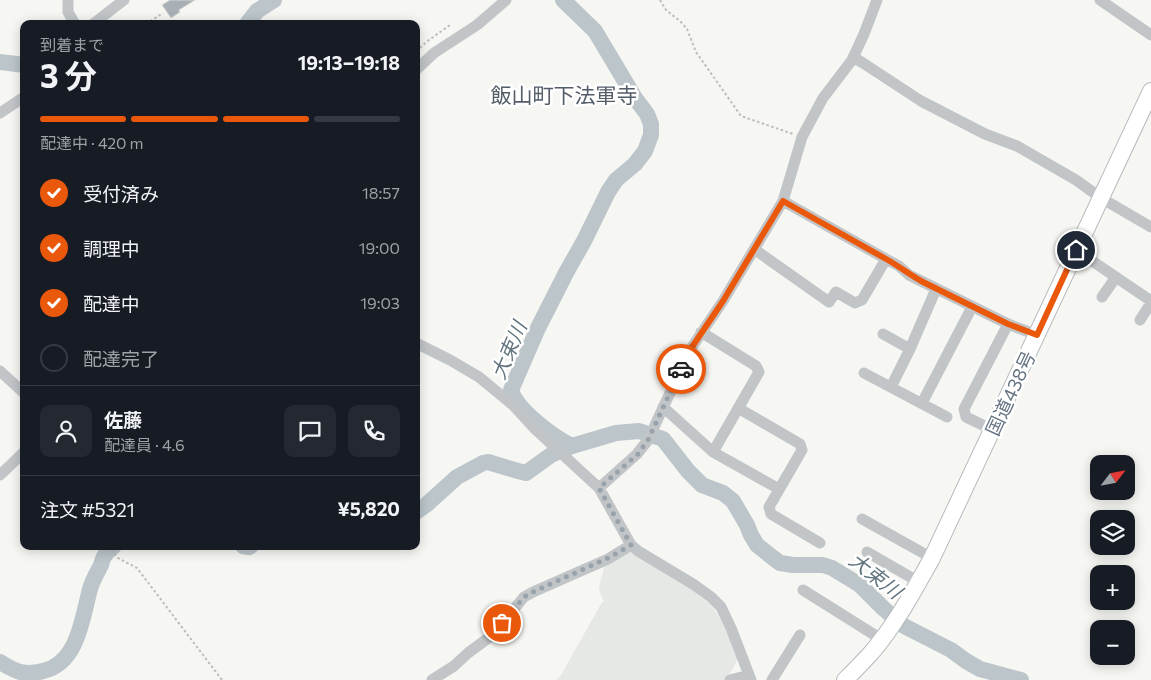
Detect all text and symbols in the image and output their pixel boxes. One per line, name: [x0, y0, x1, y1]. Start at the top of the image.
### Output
text: 到着まで: [40, 35, 104, 54]
text: 19:13–19:18: [298, 51, 400, 74]
text: 3 分: [40, 55, 97, 95]
district label: 飯山町下法軍寺: [491, 82, 638, 107]
text: 配達中 · 420 m: [40, 133, 144, 152]
icon: check: [40, 179, 68, 207]
text: 受付済み: [83, 182, 159, 205]
text: 18:57: [362, 183, 400, 202]
pin: [1055, 229, 1097, 271]
icon: check: [40, 234, 68, 262]
icon: home: [1062, 236, 1090, 264]
text: 調理中: [83, 237, 140, 260]
text: 19:00: [359, 238, 400, 257]
icon: check: [40, 289, 68, 317]
text: 配達中: [83, 292, 140, 315]
text: 19:03: [360, 293, 400, 312]
water label: 大束川: [485, 316, 532, 382]
courier: [656, 344, 706, 394]
text: 配達完了: [83, 347, 159, 370]
street label: 国道438号: [980, 347, 1040, 439]
icon: car: [667, 355, 695, 383]
button: person: [40, 405, 92, 457]
button: chat: [284, 405, 336, 457]
button: phone: [348, 405, 400, 457]
text: 佐藤: [104, 408, 142, 431]
text: 配達員 · 4.6: [104, 435, 185, 454]
north arrow: [1090, 455, 1135, 500]
map controls: [1090, 455, 1135, 665]
text: ¥5,820: [337, 497, 400, 520]
text: 注文 #5321: [40, 498, 135, 521]
button: layers: [1090, 510, 1135, 555]
water label: 大束川: [845, 547, 909, 604]
button: +: [1090, 565, 1135, 610]
pin: [481, 602, 523, 644]
icon: bag: [488, 609, 516, 637]
button: −: [1090, 620, 1135, 665]

